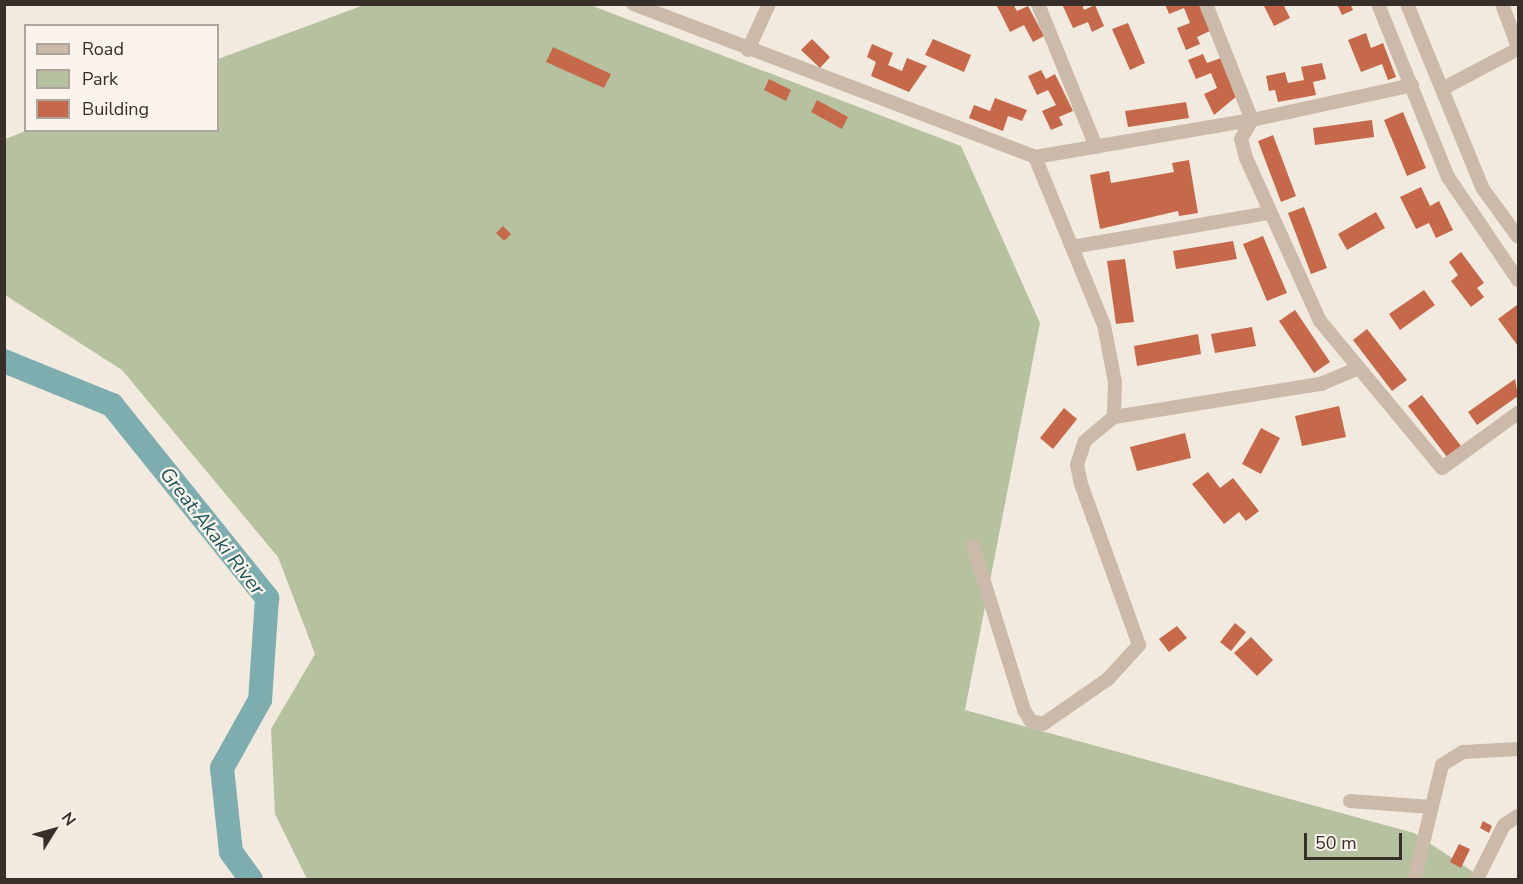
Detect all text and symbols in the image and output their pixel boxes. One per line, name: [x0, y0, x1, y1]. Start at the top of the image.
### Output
legend: [24, 24, 219, 132]
text: Road: [82, 37, 124, 61]
text: Park: [82, 67, 118, 91]
text: Building: [82, 97, 149, 121]
water label: Great Akaki River: [155, 462, 269, 600]
north arrow: [24, 800, 84, 860]
text: N: [56, 808, 81, 831]
scale bar: [1307, 821, 1404, 859]
text: 50 m: [1315, 831, 1357, 855]

